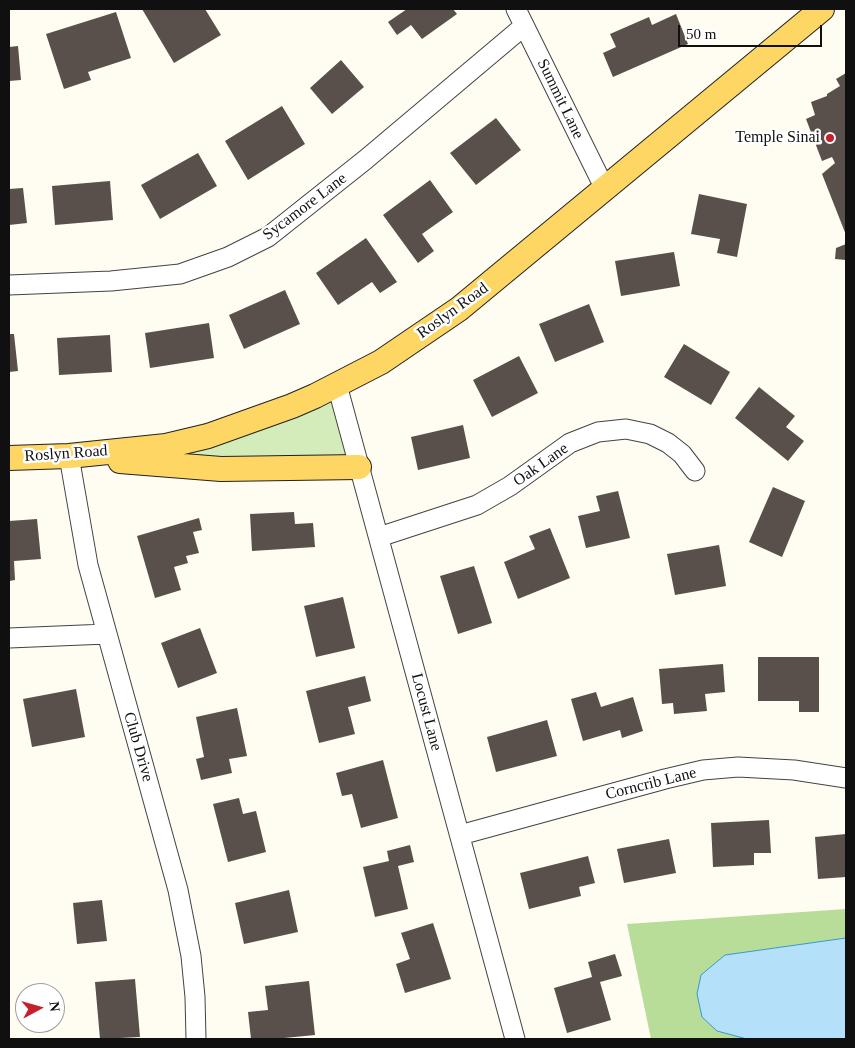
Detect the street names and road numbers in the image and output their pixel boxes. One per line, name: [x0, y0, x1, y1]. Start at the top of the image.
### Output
street label: Summit Lane: [532, 56, 588, 142]
street label: Sycamore Lane: [259, 169, 351, 245]
street label: Roslyn Road: [414, 279, 492, 343]
street label: Oak Lane: [510, 439, 572, 491]
street label: Roslyn Road: [24, 442, 108, 466]
street label: Locust Lane: [406, 671, 446, 753]
street label: Club Drive: [119, 710, 157, 784]
street label: Corncrib Lane: [604, 763, 698, 805]

